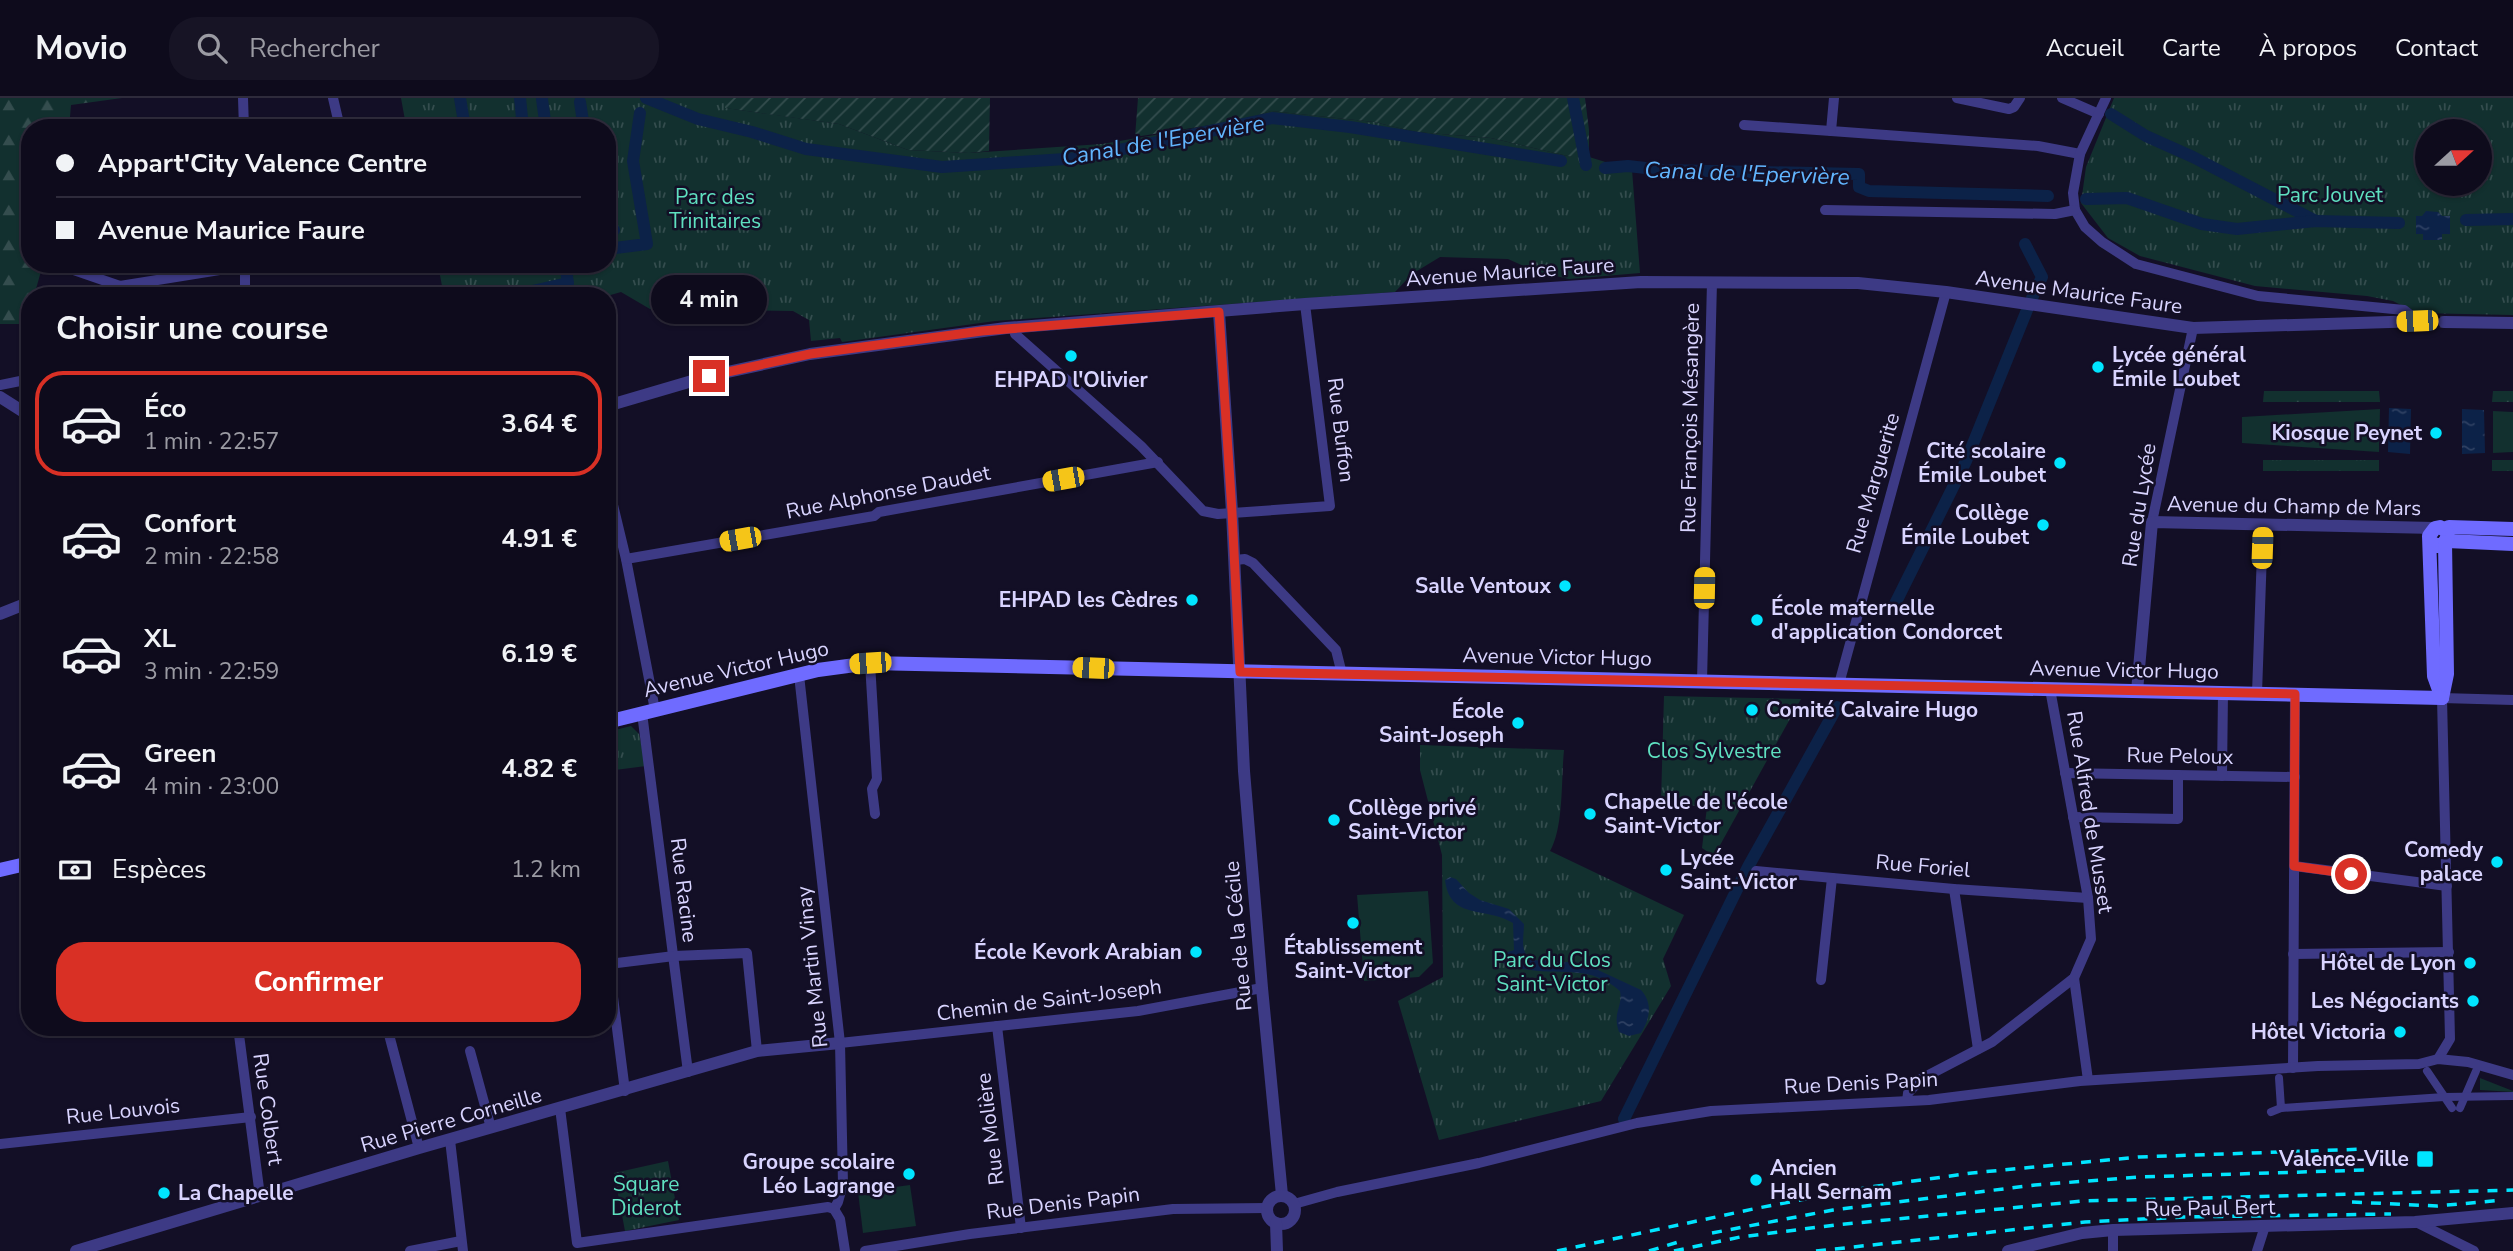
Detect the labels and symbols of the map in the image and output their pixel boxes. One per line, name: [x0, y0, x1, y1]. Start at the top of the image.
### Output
water label: Canal de l'Epervière: [1059, 107, 1267, 174]
north arrow: [2415, 119, 2492, 196]
water label: Canal de l'Epervière: [1644, 154, 1850, 193]
park label: Parc Jouvet: [2277, 181, 2384, 209]
park label: Parc des Trinitaires: [669, 183, 761, 235]
street label: Avenue Maurice Faure: [1405, 251, 1615, 293]
street label: Avenue Maurice Faure: [1974, 264, 2184, 320]
callout: 4 min: [651, 274, 767, 324]
street label: Rue François Mésangère: [1674, 303, 1706, 533]
car: [2396, 310, 2439, 332]
place label: Lycée général Émile Loubet: [2112, 341, 2246, 393]
marker: EHPAD l'Olivier: [1063, 348, 1079, 364]
marker: Lycée général Émile Loubet: [2090, 359, 2106, 375]
route end: [693, 360, 725, 392]
place label: EHPAD l'Olivier: [994, 366, 1149, 394]
street label: Rue Buffon: [1321, 376, 1361, 484]
street label: Rue Marguerite: [1840, 409, 1906, 557]
place label: Kiosque Peynet: [2271, 419, 2423, 447]
marker: Kiosque Peynet: [2428, 425, 2444, 441]
place label: Cité scolaire Émile Loubet: [1918, 437, 2047, 489]
street label: Rue du Lycée: [2115, 441, 2163, 569]
marker: Cité scolaire Émile Loubet: [2052, 455, 2068, 471]
street label: Rue Alphonse Daudet: [783, 458, 993, 526]
car: [1041, 465, 1086, 493]
street label: Avenue du Champ de Mars: [2167, 490, 2421, 522]
place label: Collège Émile Loubet: [1901, 499, 2030, 551]
marker: Collège Émile Loubet: [2035, 517, 2051, 533]
car: [718, 525, 763, 553]
car: [2251, 527, 2274, 569]
car: [1694, 567, 1715, 609]
place label: Salle Ventoux: [1415, 572, 1552, 600]
marker: Salle Ventoux: [1557, 578, 1573, 594]
place label: EHPAD les Cèdres: [999, 586, 1178, 614]
marker: EHPAD les Cèdres: [1184, 592, 1200, 608]
place label: École maternelle d'application Condorcet: [1771, 594, 2003, 646]
marker: École maternelle d'application Condorcet: [1749, 612, 1765, 628]
street label: Avenue Victor Hugo: [641, 634, 831, 704]
street label: Avenue Victor Hugo: [1462, 641, 1652, 673]
car: [849, 651, 892, 675]
street label: Avenue Victor Hugo: [2029, 654, 2219, 686]
car: [1072, 657, 1115, 679]
place label: Comité Calvaire Hugo: [1766, 696, 1978, 724]
place label: École Saint-Joseph: [1379, 697, 1504, 749]
marker: Comité Calvaire Hugo: [1744, 702, 1760, 718]
street label: Rue Alfred de Musset: [2060, 709, 2120, 916]
marker: École Saint-Joseph: [1510, 715, 1526, 731]
park label: Clos Sylvestre: [1647, 737, 1781, 765]
street label: Rue Peloux: [2126, 741, 2234, 771]
place label: Chapelle de l'école Saint-Victor: [1604, 788, 1788, 840]
place label: Collège privé Saint-Victor: [1348, 794, 1476, 846]
marker: Chapelle de l'école Saint-Victor: [1582, 806, 1598, 822]
marker: Collège privé Saint-Victor: [1326, 812, 1342, 828]
street label: Rue Racine: [664, 836, 704, 944]
place label: Comedy palace: [2404, 836, 2484, 888]
place label: Lycée Saint-Victor: [1680, 844, 1798, 896]
street label: Rue Foriel: [1874, 848, 1972, 884]
marker: Comedy palace: [2489, 854, 2505, 870]
route start: [2335, 858, 2367, 890]
street label: Rue de la Cécile: [1217, 860, 1259, 1012]
marker: Lycée Saint-Victor: [1658, 862, 1674, 878]
street label: Rue Martin Vinay: [790, 885, 834, 1049]
marker: Établissement Saint-Victor: [1345, 915, 1361, 931]
place label: Établissement Saint-Victor: [1284, 933, 1423, 985]
place label: École Kevork Arabian: [974, 938, 1182, 966]
marker: École Kevork Arabian: [1188, 944, 1204, 960]
park label: Parc du Clos Saint-Victor: [1493, 946, 1611, 998]
place label: Hôtel de Lyon: [2320, 949, 2456, 977]
marker: Hôtel de Lyon: [2462, 955, 2478, 971]
street label: Chemin de Saint-Joseph: [935, 972, 1163, 1028]
place label: Les Négociants: [2311, 987, 2459, 1015]
marker: Les Négociants: [2465, 993, 2481, 1009]
place label: Hôtel Victoria: [2251, 1018, 2386, 1046]
marker: Hôtel Victoria: [2392, 1024, 2408, 1040]
street label: Rue Colbert: [246, 1051, 290, 1167]
street label: Rue Denis Papin: [1783, 1065, 1939, 1101]
street label: Rue Molière: [969, 1071, 1011, 1187]
street label: Rue Pierre Corneille: [357, 1081, 545, 1159]
street label: Rue Louvois: [65, 1091, 181, 1131]
place label: Valence-Ville: [2278, 1145, 2409, 1173]
place label: Groupe scolaire Léo Lagrange: [743, 1148, 895, 1200]
marker: Valence-Ville: [2415, 1149, 2435, 1169]
place label: Ancien Hall Sernam: [1770, 1154, 1892, 1206]
marker: Groupe scolaire Léo Lagrange: [901, 1166, 917, 1182]
park label: Square Diderot: [611, 1170, 682, 1222]
marker: Ancien Hall Sernam: [1748, 1172, 1764, 1188]
place label: La Chapelle: [178, 1179, 294, 1207]
street label: Rue Denis Papin: [985, 1180, 1141, 1226]
marker: La Chapelle: [156, 1185, 172, 1201]
street label: Rue Paul Bert: [2145, 1193, 2276, 1223]

